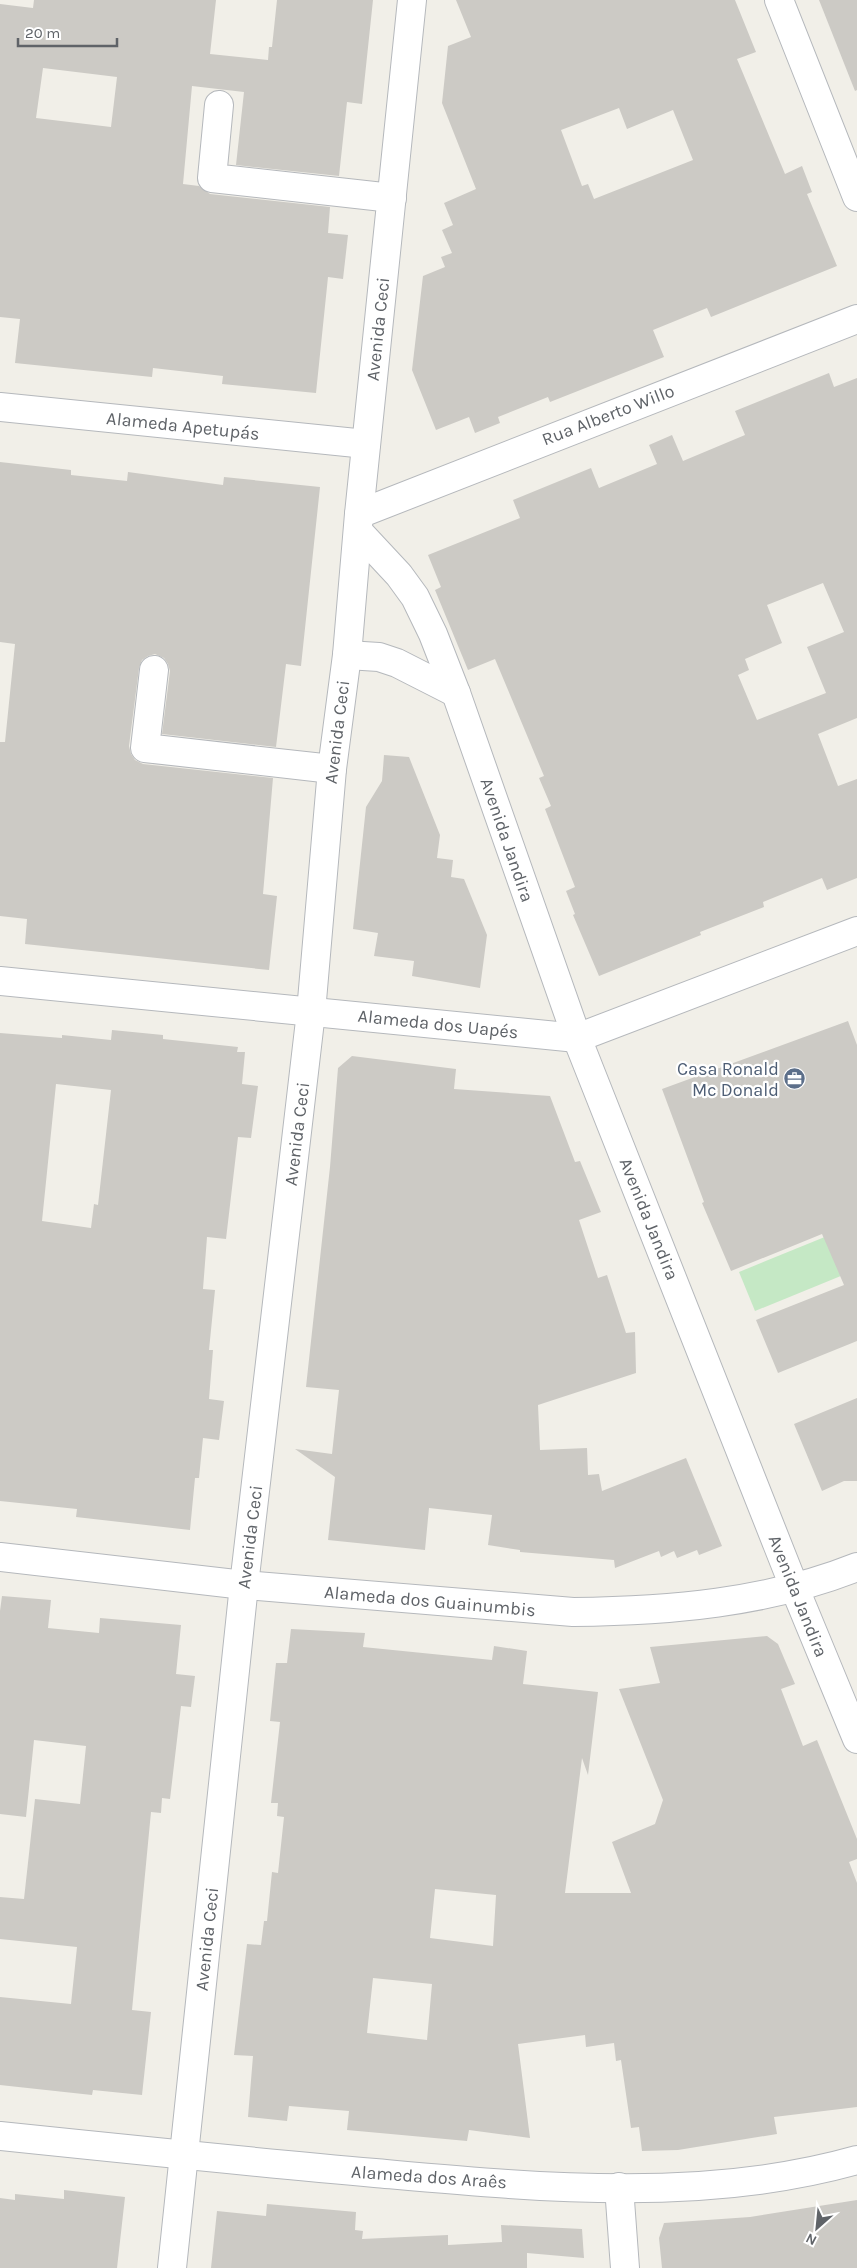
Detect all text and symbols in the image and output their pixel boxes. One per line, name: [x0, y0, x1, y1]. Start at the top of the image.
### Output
scale bar: [18, 15, 116, 47]
text: 20 m: [25, 24, 60, 42]
street label: Avenida Ceci: [362, 276, 394, 382]
street label: Rua Alberto Willo: [539, 380, 677, 450]
street label: Alameda Apetupás: [105, 407, 261, 445]
street label: Avenida Ceci: [320, 679, 354, 785]
street label: Avenida Jandira: [475, 775, 539, 905]
street label: Alameda dos Uapés: [357, 1005, 519, 1043]
place label: Casa Ronald Mc Donald: [677, 1058, 779, 1101]
office icon: Casa Ronald Mc Donald: [783, 1067, 807, 1091]
street label: Avenida Ceci: [280, 1081, 314, 1187]
street label: Avenida Jandira: [614, 1155, 684, 1283]
street label: Avenida Ceci: [233, 1484, 267, 1590]
street label: Avenida Jandira: [763, 1532, 833, 1660]
street label: Alameda dos Guainumbis: [323, 1581, 537, 1621]
street label: Avenida Ceci: [191, 1886, 223, 1992]
street label: Alameda dos Araês: [350, 2161, 508, 2193]
north arrow: [792, 2203, 842, 2253]
text: N: [803, 2229, 820, 2249]

